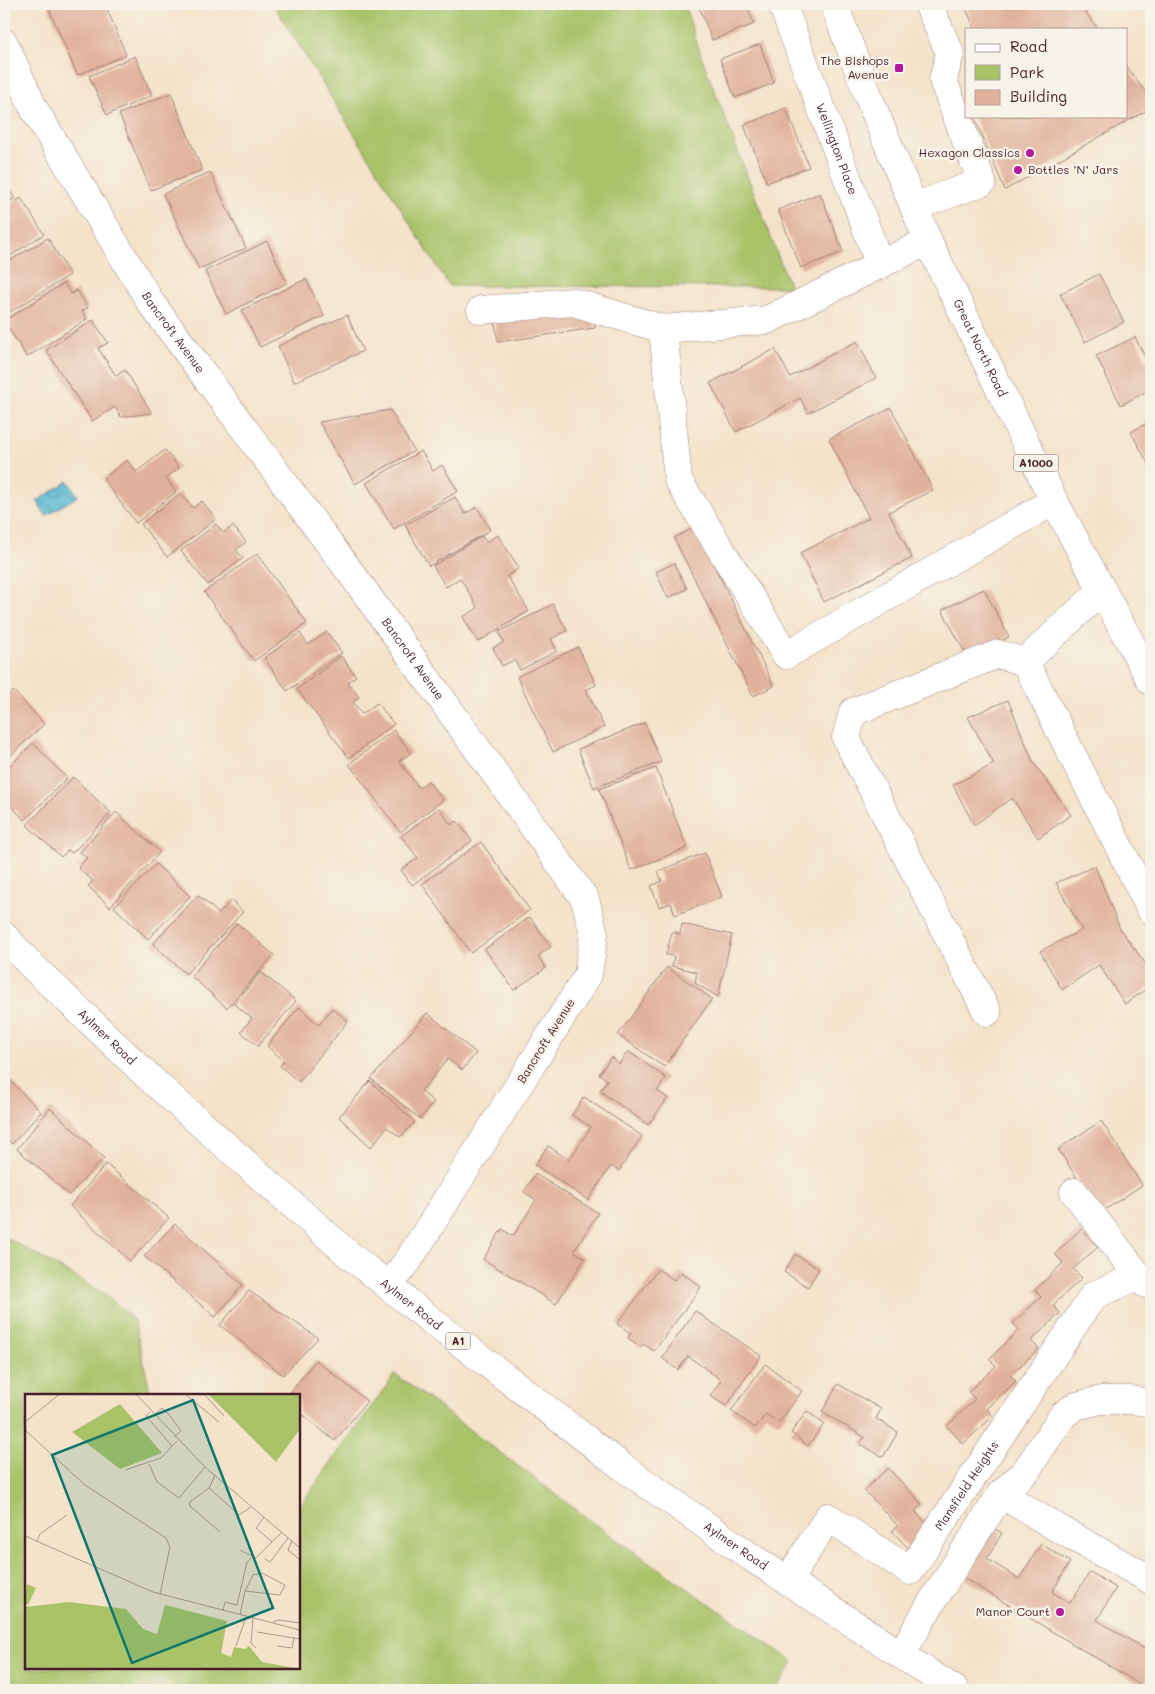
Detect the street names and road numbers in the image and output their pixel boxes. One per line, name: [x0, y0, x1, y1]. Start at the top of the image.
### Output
street label: Wellington Place: [813, 101, 862, 197]
street label: Bancroft Avenue: [139, 288, 209, 376]
street label: Great North Road: [950, 296, 1011, 400]
road number: A1000: [1014, 454, 1058, 472]
street label: Bancroft Avenue: [379, 614, 448, 703]
street label: Bancroft Avenue: [513, 995, 578, 1086]
street label: Aylmer Road: [75, 1005, 140, 1068]
street label: Aylmer Road: [377, 1274, 446, 1333]
road number: A1: [446, 1332, 470, 1350]
street label: Mansfield Heights: [930, 1437, 1002, 1533]
street label: Aylmer Road: [701, 1517, 772, 1573]

